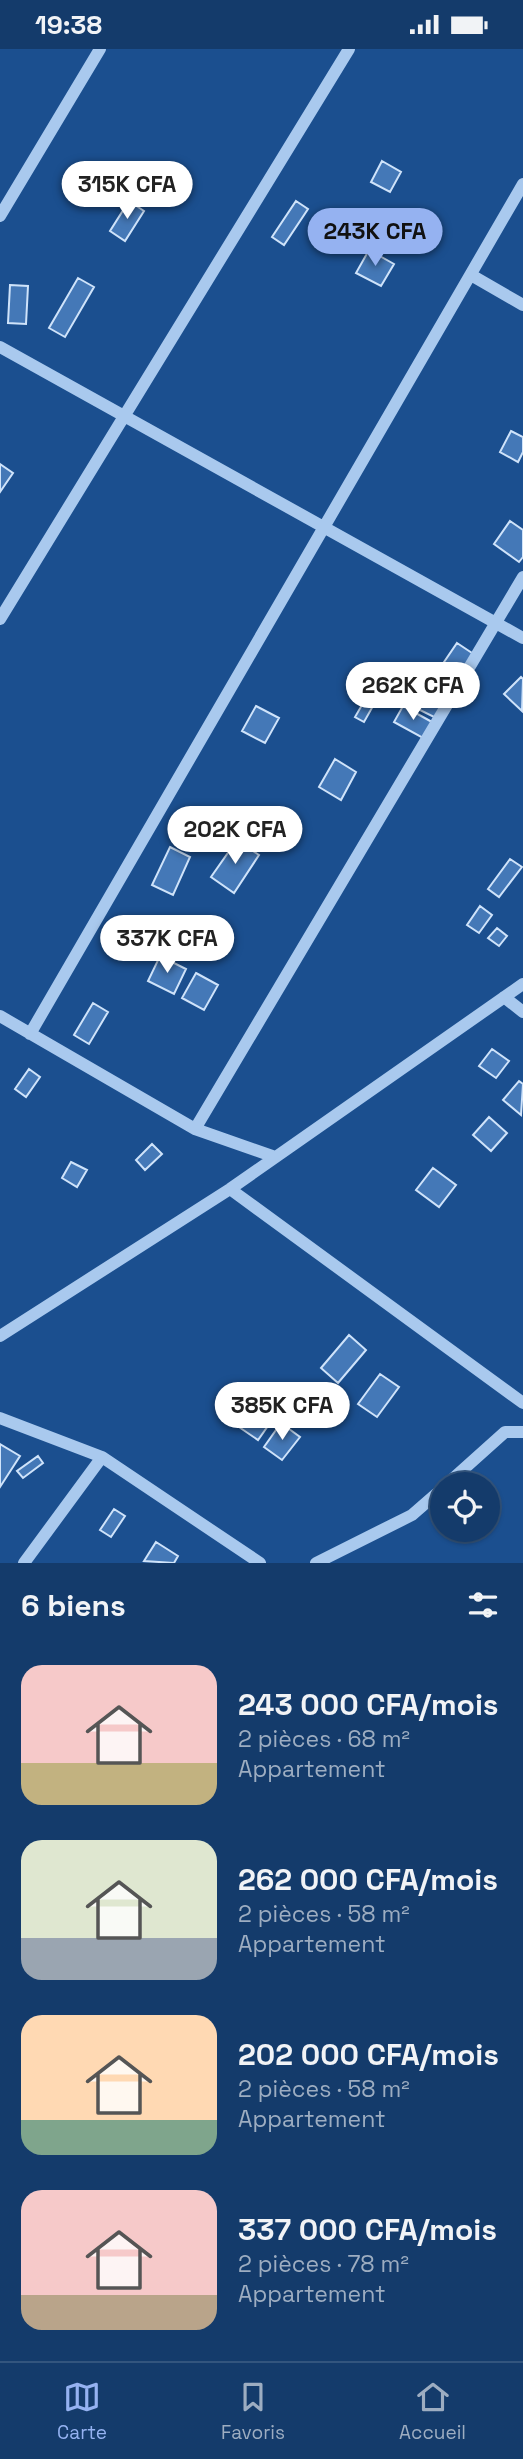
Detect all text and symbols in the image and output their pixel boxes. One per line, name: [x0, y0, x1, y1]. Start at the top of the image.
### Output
text: 19:38: [35, 8, 102, 42]
pin: 315K CFA: [55, 162, 199, 221]
text: 315K CFA: [78, 169, 176, 199]
pin: 243K CFA: [303, 209, 447, 268]
text: 243K CFA: [324, 216, 426, 246]
pin: 262K CFA: [341, 663, 485, 722]
text: 262K CFA: [362, 670, 464, 700]
pin: 202K CFA: [163, 807, 307, 866]
text: 202K CFA: [183, 814, 287, 844]
pin: 337K CFA: [95, 915, 239, 975]
text: 337K CFA: [116, 923, 218, 953]
pin: 385K CFA: [210, 1383, 354, 1442]
text: 385K CFA: [231, 1390, 333, 1420]
map controls: [430, 1472, 500, 1542]
button: locate: [430, 1472, 500, 1542]
text: 6 biens: [21, 1586, 126, 1625]
icon: filters: [464, 1586, 502, 1624]
text: 243 000 CFA/mois: [238, 1685, 499, 1724]
icon: home: [77, 1693, 161, 1777]
text: 2 pièces · 68 m²: [238, 1724, 410, 1754]
text: Appartement: [238, 1754, 386, 1784]
text: 262 000 CFA/mois: [238, 1860, 498, 1899]
icon: home: [77, 1868, 161, 1952]
text: 2 pièces · 58 m²: [238, 1899, 410, 1929]
text: Appartement: [238, 1929, 386, 1959]
text: 202 000 CFA/mois: [238, 2035, 499, 2074]
icon: home: [77, 2043, 161, 2127]
text: 2 pièces · 58 m²: [238, 2074, 410, 2104]
text: Appartement: [238, 2104, 386, 2134]
text: 337 000 CFA/mois: [238, 2210, 497, 2249]
icon: home: [77, 2218, 161, 2302]
text: 2 pièces · 78 m²: [238, 2249, 409, 2279]
text: Appartement: [238, 2279, 386, 2309]
tab: Carte: [57, 2378, 107, 2445]
tab: Favoris: [221, 2378, 285, 2445]
tab: Accueil: [399, 2378, 466, 2445]

